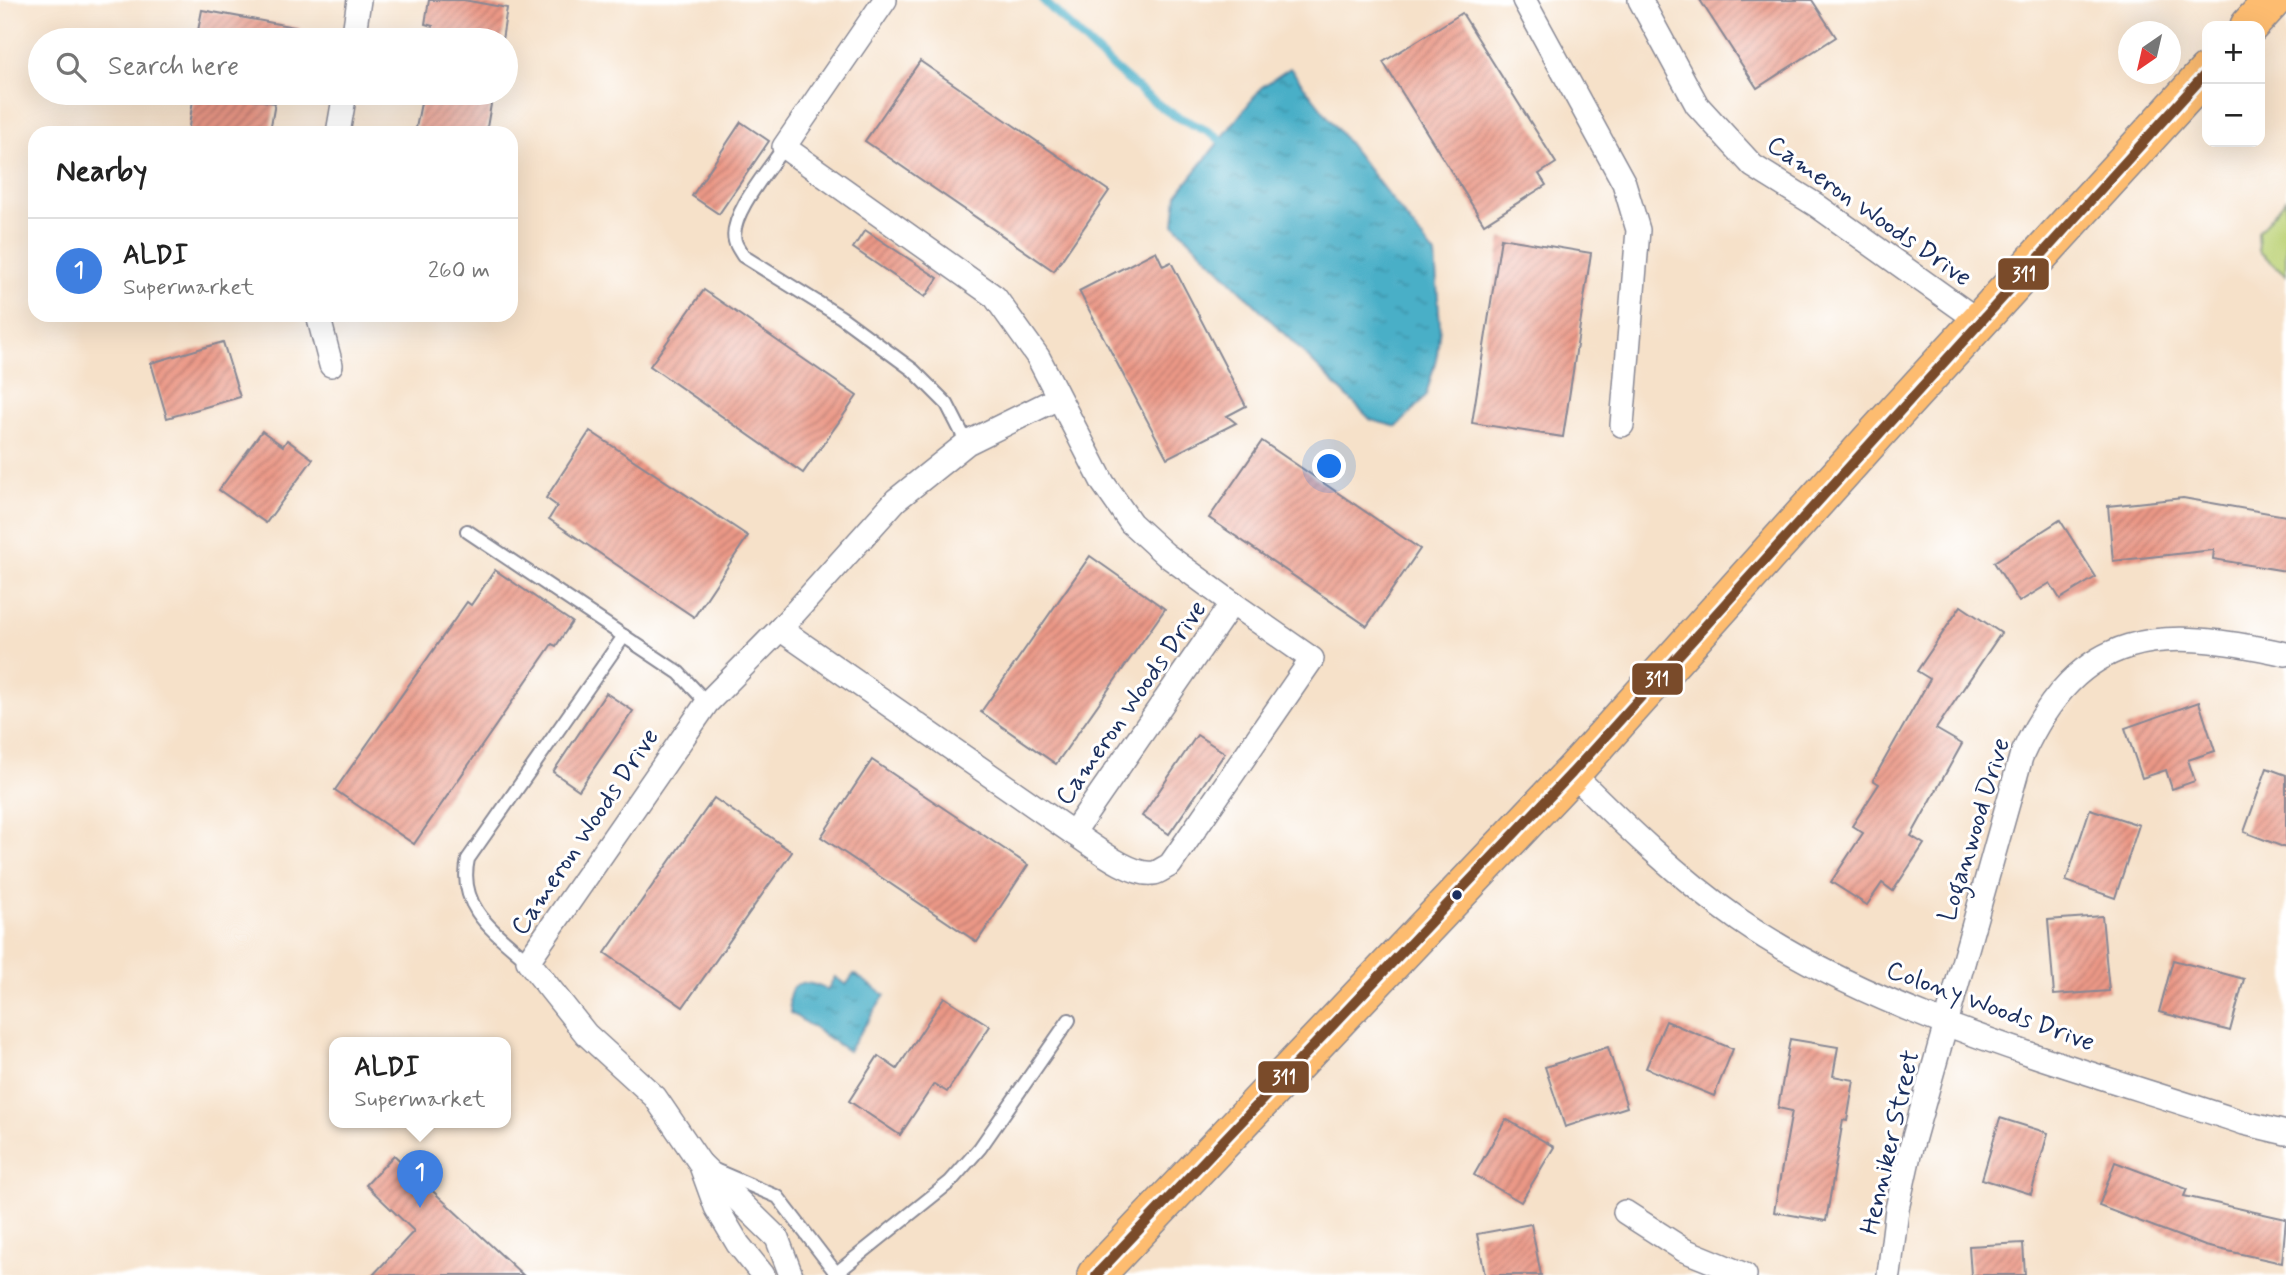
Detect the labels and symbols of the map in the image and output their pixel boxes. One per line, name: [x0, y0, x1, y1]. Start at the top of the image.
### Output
north arrow: [2118, 21, 2181, 84]
street label: Cameron Woods Drive: [1760, 128, 1978, 295]
line badge: 311: [1997, 257, 2050, 291]
text: 311: [2012, 263, 2036, 288]
your location: [1312, 449, 1346, 483]
street label: Cameron Woods Drive: [1048, 594, 1215, 812]
line badge: 311: [1631, 662, 1684, 696]
text: 311: [1645, 668, 1669, 693]
street label: Cameron Woods Drive: [504, 722, 668, 942]
street label: Loganwood Drive: [1931, 734, 2022, 926]
unlabelled marker: [1450, 888, 1464, 902]
street label: Colony Woods Drive: [1881, 953, 2099, 1060]
street label: Henniker Street: [1853, 1047, 1929, 1238]
line badge: 311: [1257, 1060, 1310, 1094]
text: 311: [1272, 1066, 1296, 1091]
pin: 1: [397, 1150, 443, 1208]

